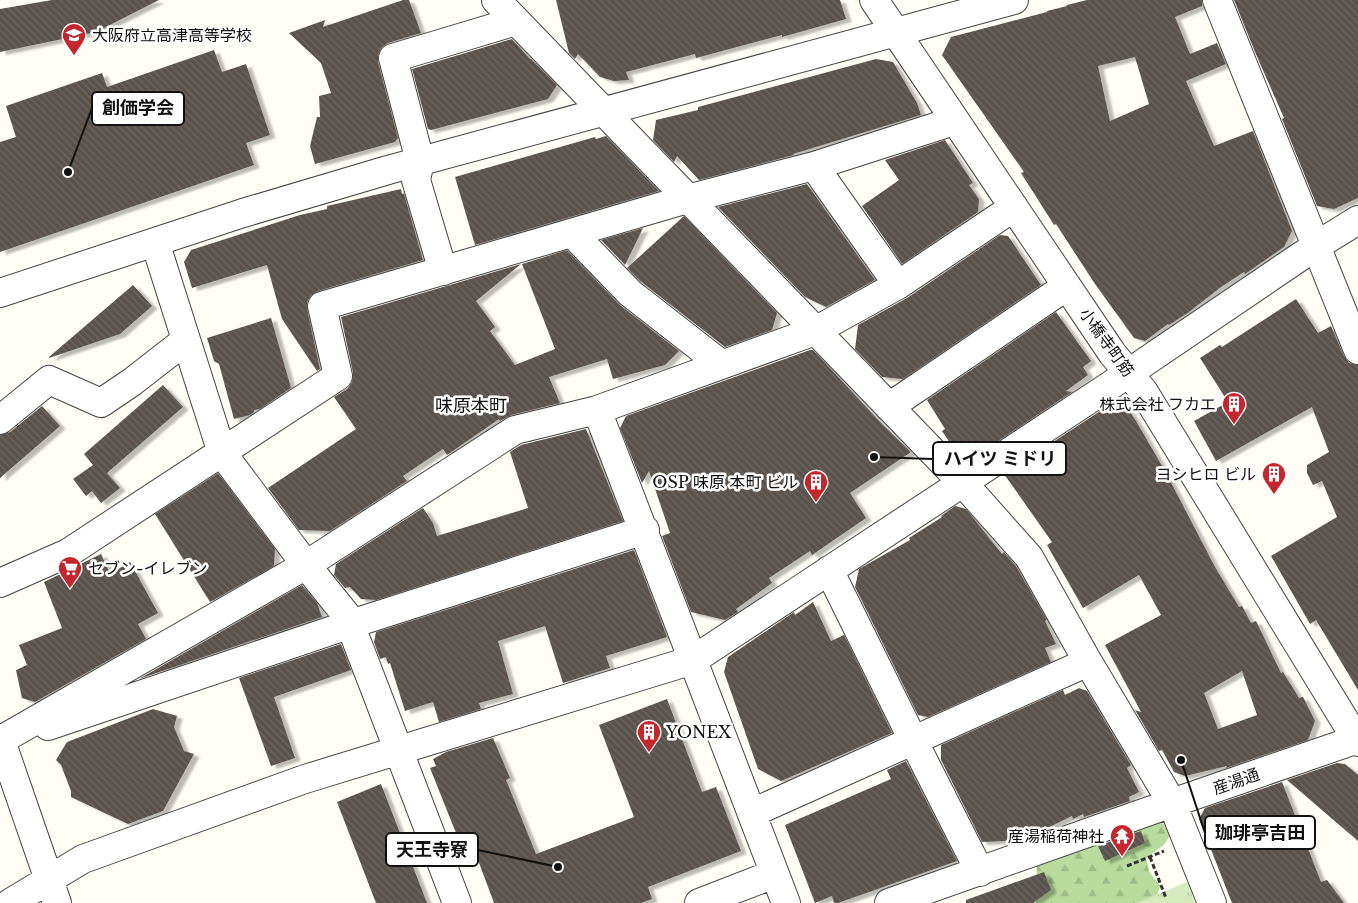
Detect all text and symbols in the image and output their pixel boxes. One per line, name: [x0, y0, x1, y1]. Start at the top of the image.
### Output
school or university icon: 大阪府立高津高等学校: [61, 22, 87, 56]
place label: 大阪府立高津高等学校: [92, 25, 252, 45]
callout: 創価学会: [92, 92, 184, 125]
text: 創価学会: [102, 97, 174, 119]
street label: 小橋寺町筋: [1075, 304, 1139, 380]
building icon: 株式会社 フカエ: [1221, 391, 1247, 425]
place label: 株式会社 フカエ: [1099, 394, 1216, 414]
district label: 味原本町: [435, 395, 507, 417]
callout: ハイツ ミドリ: [933, 442, 1066, 475]
text: ハイツ ミドリ: [944, 448, 1056, 470]
building icon: ヨシヒロ ビル: [1261, 461, 1287, 495]
place label: ヨシヒロ ビル: [1155, 464, 1256, 484]
building icon: OSP 味原 本町 ビル: [803, 469, 829, 503]
place label: OSP 味原 本町 ビル: [652, 472, 798, 492]
supermarket icon: セブン-イレブン: [57, 555, 83, 589]
place label: セブン-イレブン: [88, 558, 207, 578]
building icon: YONEX: [636, 719, 662, 753]
place label: YONEX: [665, 722, 732, 742]
street label: 産湯通: [1210, 764, 1262, 798]
callout: 珈琲亭吉田: [1205, 816, 1315, 849]
text: 珈琲亭吉田: [1215, 822, 1305, 844]
temple icon: 産湯稲荷神社: [1109, 823, 1135, 857]
place label: 産湯稲荷神社: [1008, 826, 1104, 846]
callout: 天王寺寮: [386, 833, 478, 866]
text: 天王寺寮: [396, 839, 468, 861]

